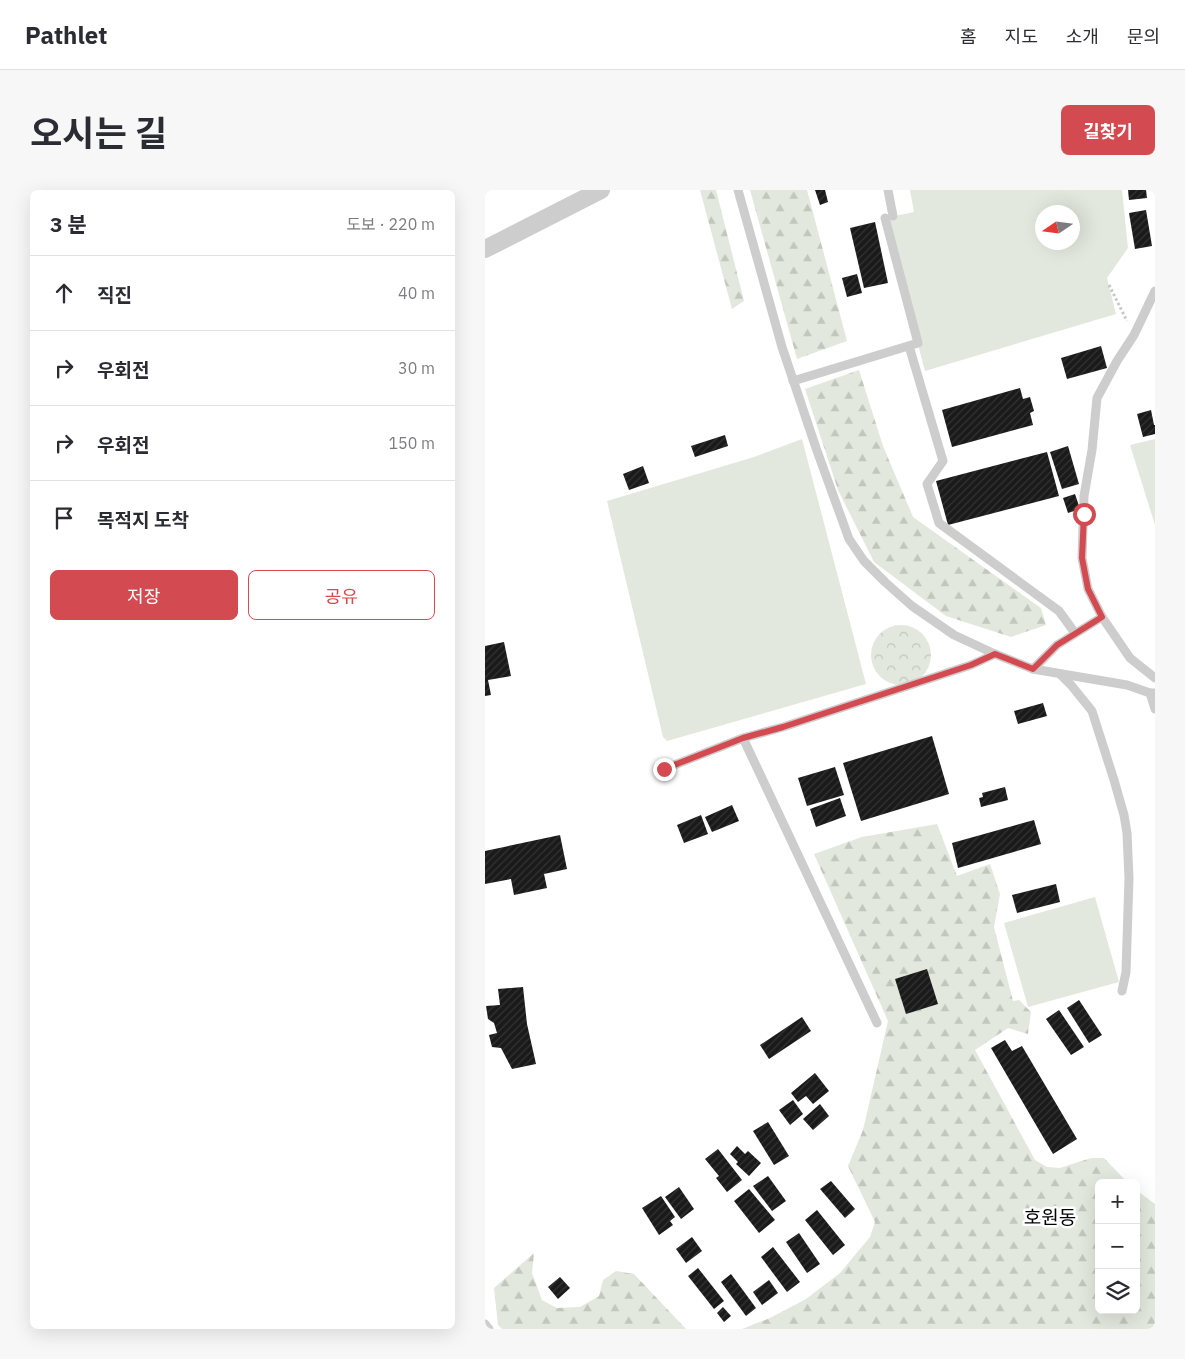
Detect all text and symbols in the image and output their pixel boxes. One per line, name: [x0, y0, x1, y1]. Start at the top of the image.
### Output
text: Pathlet: [25, 19, 107, 51]
text: 홈: [960, 25, 977, 48]
text: 지도: [1005, 25, 1038, 48]
text: 소개: [1066, 25, 1099, 48]
text: 문의: [1127, 25, 1160, 48]
button: 길찾기: [1061, 105, 1155, 155]
text: 오시는 길: [30, 110, 167, 156]
north arrow: [1035, 205, 1080, 250]
text: 3 분: [50, 210, 87, 238]
text: 도보 · 220 m: [346, 214, 435, 234]
icon: ahead: [50, 279, 78, 307]
text: 직진: [97, 283, 132, 307]
text: 40 m: [398, 283, 435, 303]
icon: right: [50, 354, 78, 382]
text: 우회전: [97, 358, 149, 382]
text: 30 m: [398, 358, 435, 378]
icon: right: [50, 429, 78, 457]
text: 우회전: [97, 433, 149, 457]
text: 150 m: [388, 433, 435, 453]
route start: [1073, 503, 1096, 526]
icon: arrive: [50, 504, 78, 532]
text: 목적지 도착: [97, 508, 189, 532]
button: 저장: [50, 570, 238, 620]
button: 공유: [248, 570, 435, 620]
route end: [653, 758, 676, 781]
map controls: [1095, 1179, 1140, 1314]
button: +: [1095, 1179, 1140, 1224]
district label: 호원동: [1024, 1205, 1076, 1229]
button: −: [1095, 1224, 1140, 1269]
button: layers: [1095, 1269, 1140, 1314]

